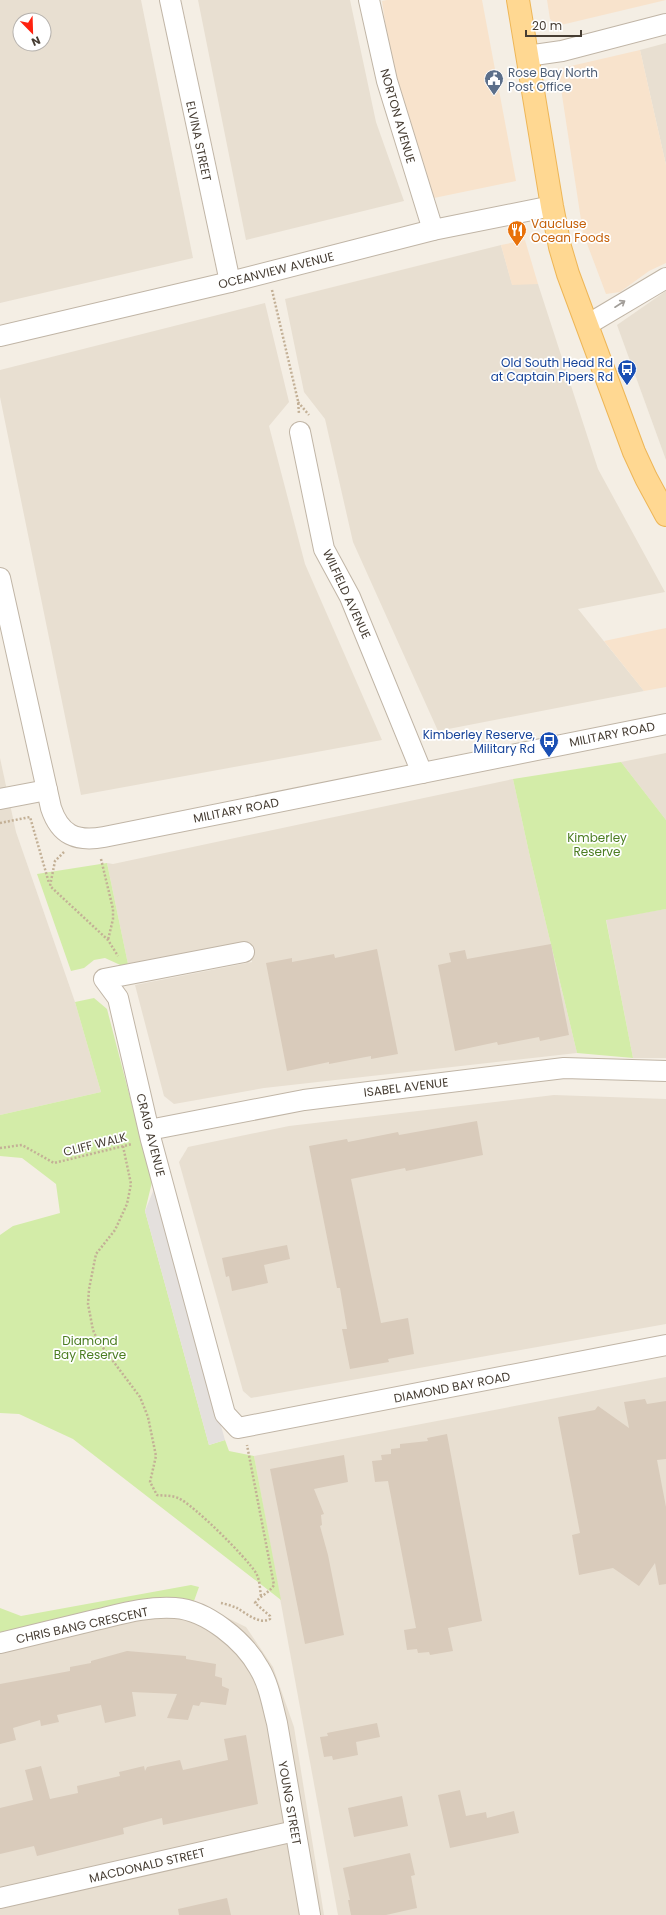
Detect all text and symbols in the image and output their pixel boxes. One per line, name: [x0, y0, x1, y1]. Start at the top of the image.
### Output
north arrow: [12, 12, 52, 52]
scale bar: [526, 12, 581, 38]
text: 20 m: [532, 17, 562, 34]
text: N: [29, 32, 43, 50]
place label: Rose Bay North Post Office: [508, 64, 598, 95]
street label: NORTON AVENUE: [376, 67, 420, 165]
public building icon: Rose Bay North Post Office: [483, 68, 505, 96]
street label: ELVINA STREET: [182, 99, 216, 183]
place label: Vaucluse Ocean Foods: [531, 215, 610, 246]
restaurant icon: Vaucluse Ocean Foods: [506, 219, 528, 247]
street label: OCEANVIEW AVENUE: [216, 247, 336, 293]
one-way arrow: [614, 300, 626, 308]
place label: Old South Head Rd at Captain Pipers Rd: [491, 354, 613, 385]
bus stop icon: Old South Head Rd at Captain Pipers Rd: [616, 358, 638, 386]
street label: WILFIELD AVENUE: [319, 546, 375, 642]
street label: MILITARY ROAD: [568, 717, 656, 751]
place label: Kimberley Reserve, Military Rd: [423, 726, 536, 757]
bus stop icon: Kimberley Reserve, Military Rd: [538, 730, 560, 758]
street label: MILITARY ROAD: [192, 793, 280, 827]
park label: Kimberley Reserve: [567, 829, 627, 860]
street label: ISABEL AVENUE: [363, 1073, 449, 1101]
street label: CRAIG AVENUE: [132, 1092, 170, 1178]
street label: CLIFF WALK: [61, 1128, 129, 1160]
park label: Diamond Bay Reserve: [54, 1332, 126, 1363]
street label: DIAMOND BAY ROAD: [392, 1367, 512, 1407]
street label: CHRIS BANG CRESCENT: [14, 1603, 150, 1647]
street label: YOUNG STREET: [274, 1760, 306, 1847]
street label: MACDONALD STREET: [87, 1843, 207, 1887]

